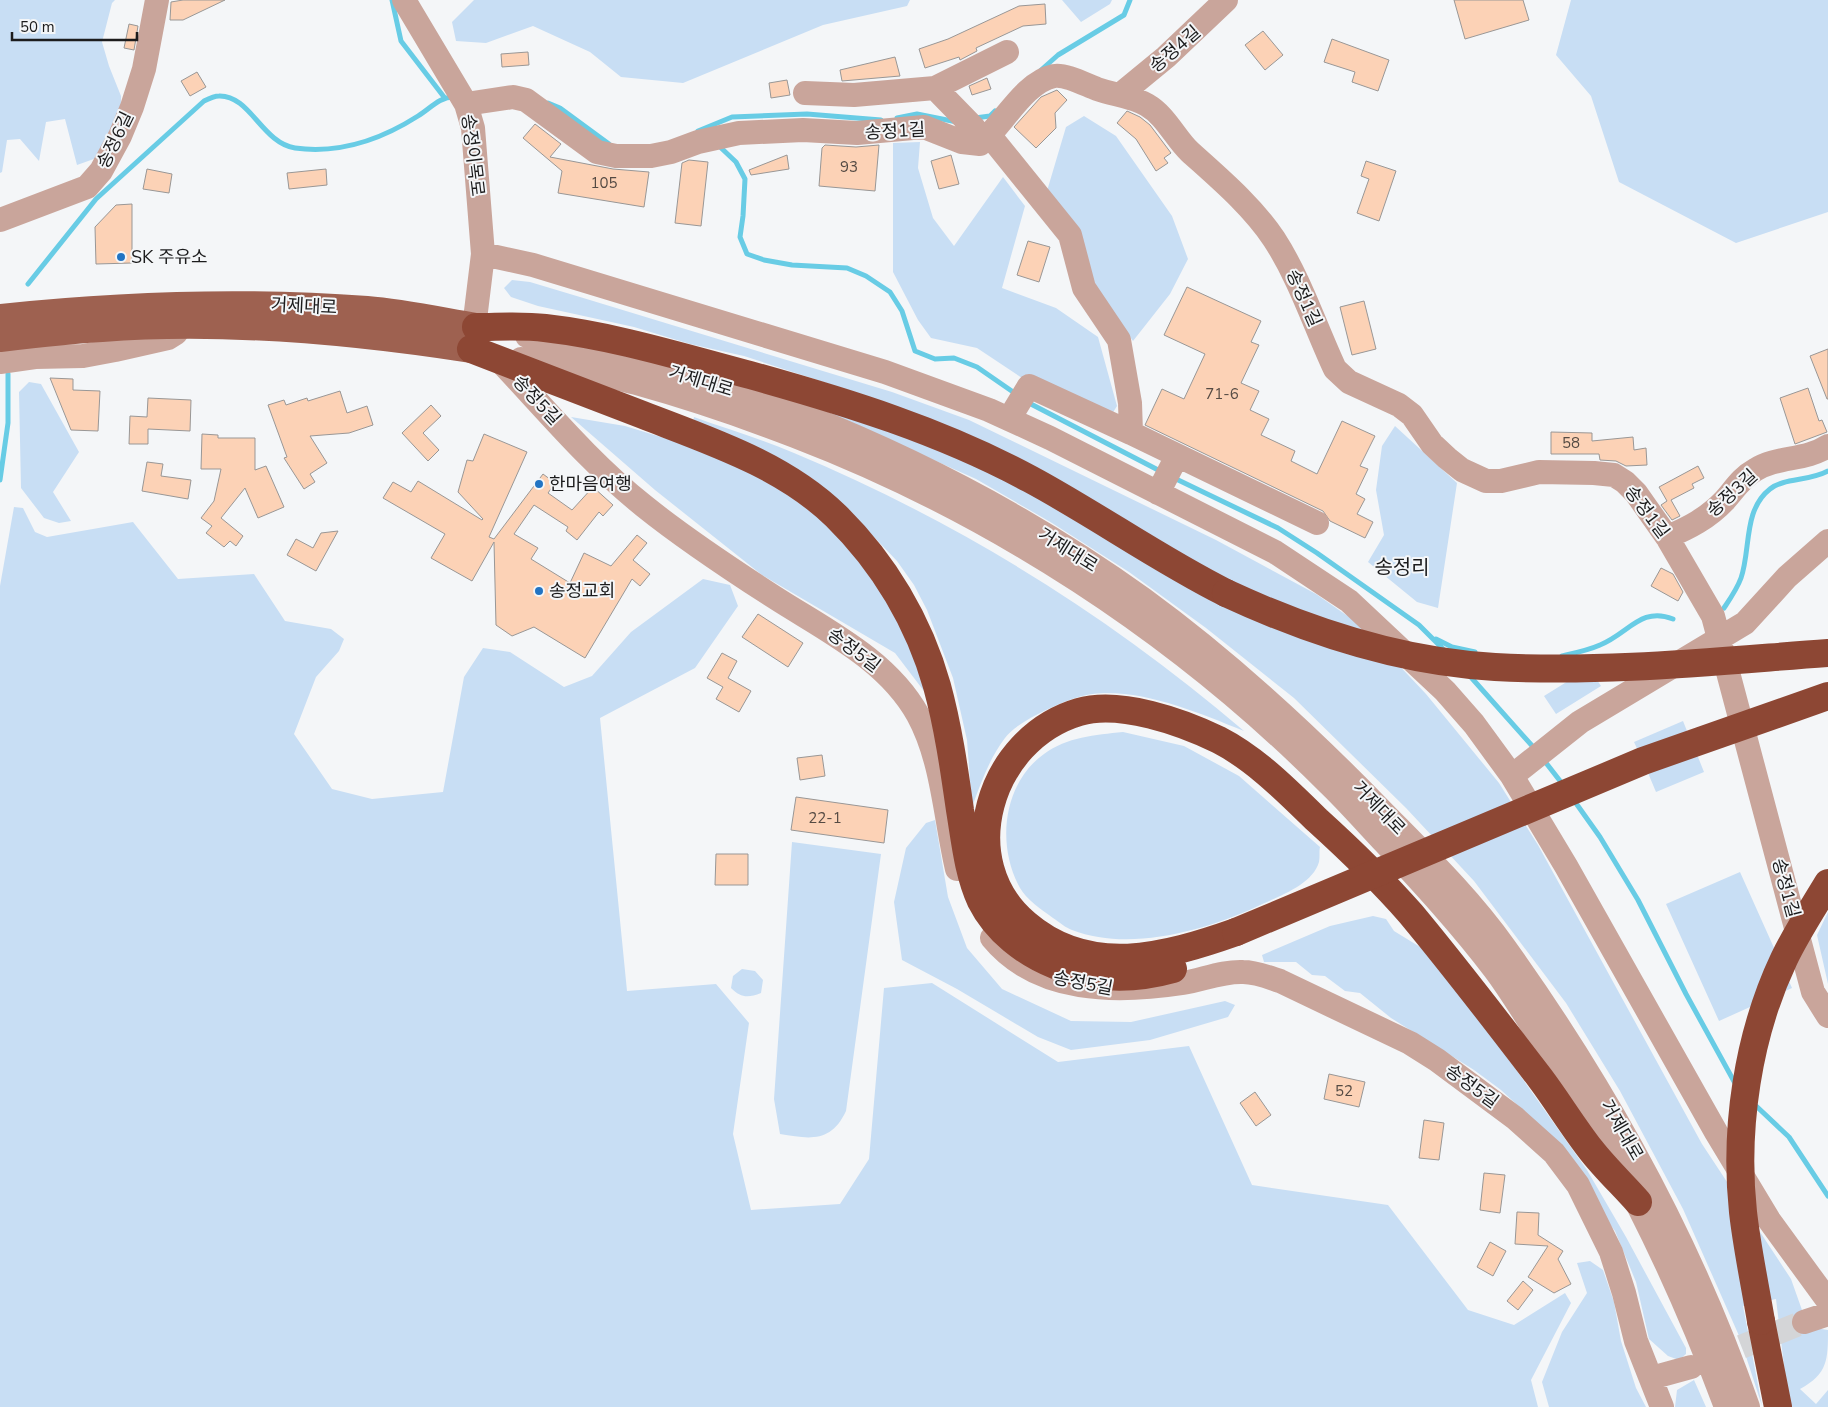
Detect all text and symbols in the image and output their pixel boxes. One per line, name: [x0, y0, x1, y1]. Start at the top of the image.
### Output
scale bar: [12, 10, 138, 42]
text: 50 m: [20, 17, 55, 37]
street label: 송정4길: [1144, 20, 1206, 78]
street label: 송정6길: [91, 108, 139, 172]
street label: 송정이목로: [456, 112, 490, 198]
street label: 송정1길: [864, 117, 926, 145]
house number: 93: [840, 157, 858, 177]
house number: 105: [590, 173, 618, 193]
place label: SK 주유소: [131, 245, 208, 269]
marker: SK 주유소: [115, 251, 127, 263]
street label: 송정1길: [1281, 265, 1327, 331]
street label: 거제대로: [270, 292, 338, 320]
street label: 거제대로: [666, 360, 736, 402]
street label: 송정5길: [508, 370, 566, 430]
house number: 71-6: [1205, 384, 1239, 404]
house number: 58: [1562, 433, 1580, 453]
street label: 송정3길: [1701, 464, 1763, 522]
place label: 한마음여행: [549, 472, 632, 496]
marker: 한마음여행: [533, 478, 545, 490]
street label: 송정1길: [1619, 481, 1675, 543]
street label: 거제대로: [1034, 522, 1102, 578]
district label: 송정리: [1374, 554, 1430, 581]
place label: 송정교회: [549, 579, 615, 603]
marker: 송정교회: [533, 585, 545, 597]
street label: 송정5길: [823, 622, 885, 678]
street label: 거제대로: [1347, 776, 1411, 840]
house number: 22-1: [808, 808, 842, 828]
street label: 송정1길: [1767, 856, 1805, 920]
street label: 송정5길: [1051, 965, 1115, 1001]
street label: 송정5길: [1440, 1059, 1504, 1113]
house number: 52: [1335, 1081, 1353, 1101]
street label: 거제대로: [1595, 1095, 1649, 1165]

